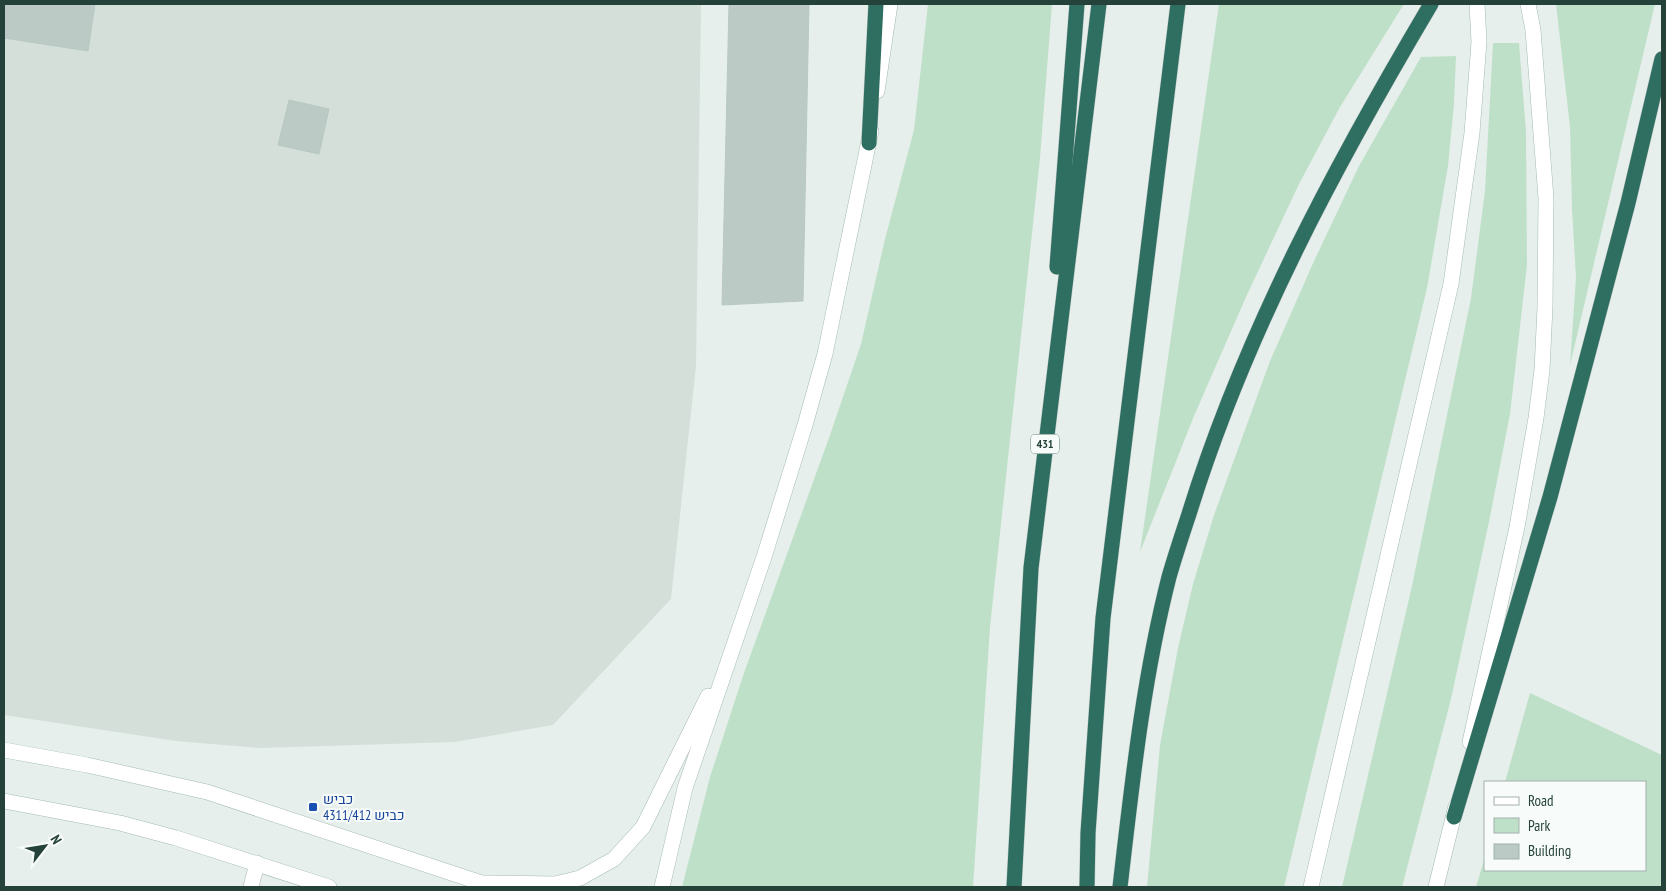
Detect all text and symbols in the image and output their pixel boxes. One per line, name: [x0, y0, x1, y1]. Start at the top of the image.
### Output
road number: 431: [1031, 434, 1059, 454]
legend: [1484, 781, 1646, 871]
place label: כביש 4311/כביש 412: [323, 790, 404, 824]
text: Road: [1528, 791, 1554, 810]
marker: כביש 4311/כביש 412: [307, 801, 319, 813]
text: Park: [1528, 816, 1550, 835]
north arrow: [20, 821, 70, 871]
text: N: [46, 831, 66, 847]
text: Building: [1528, 841, 1571, 860]

